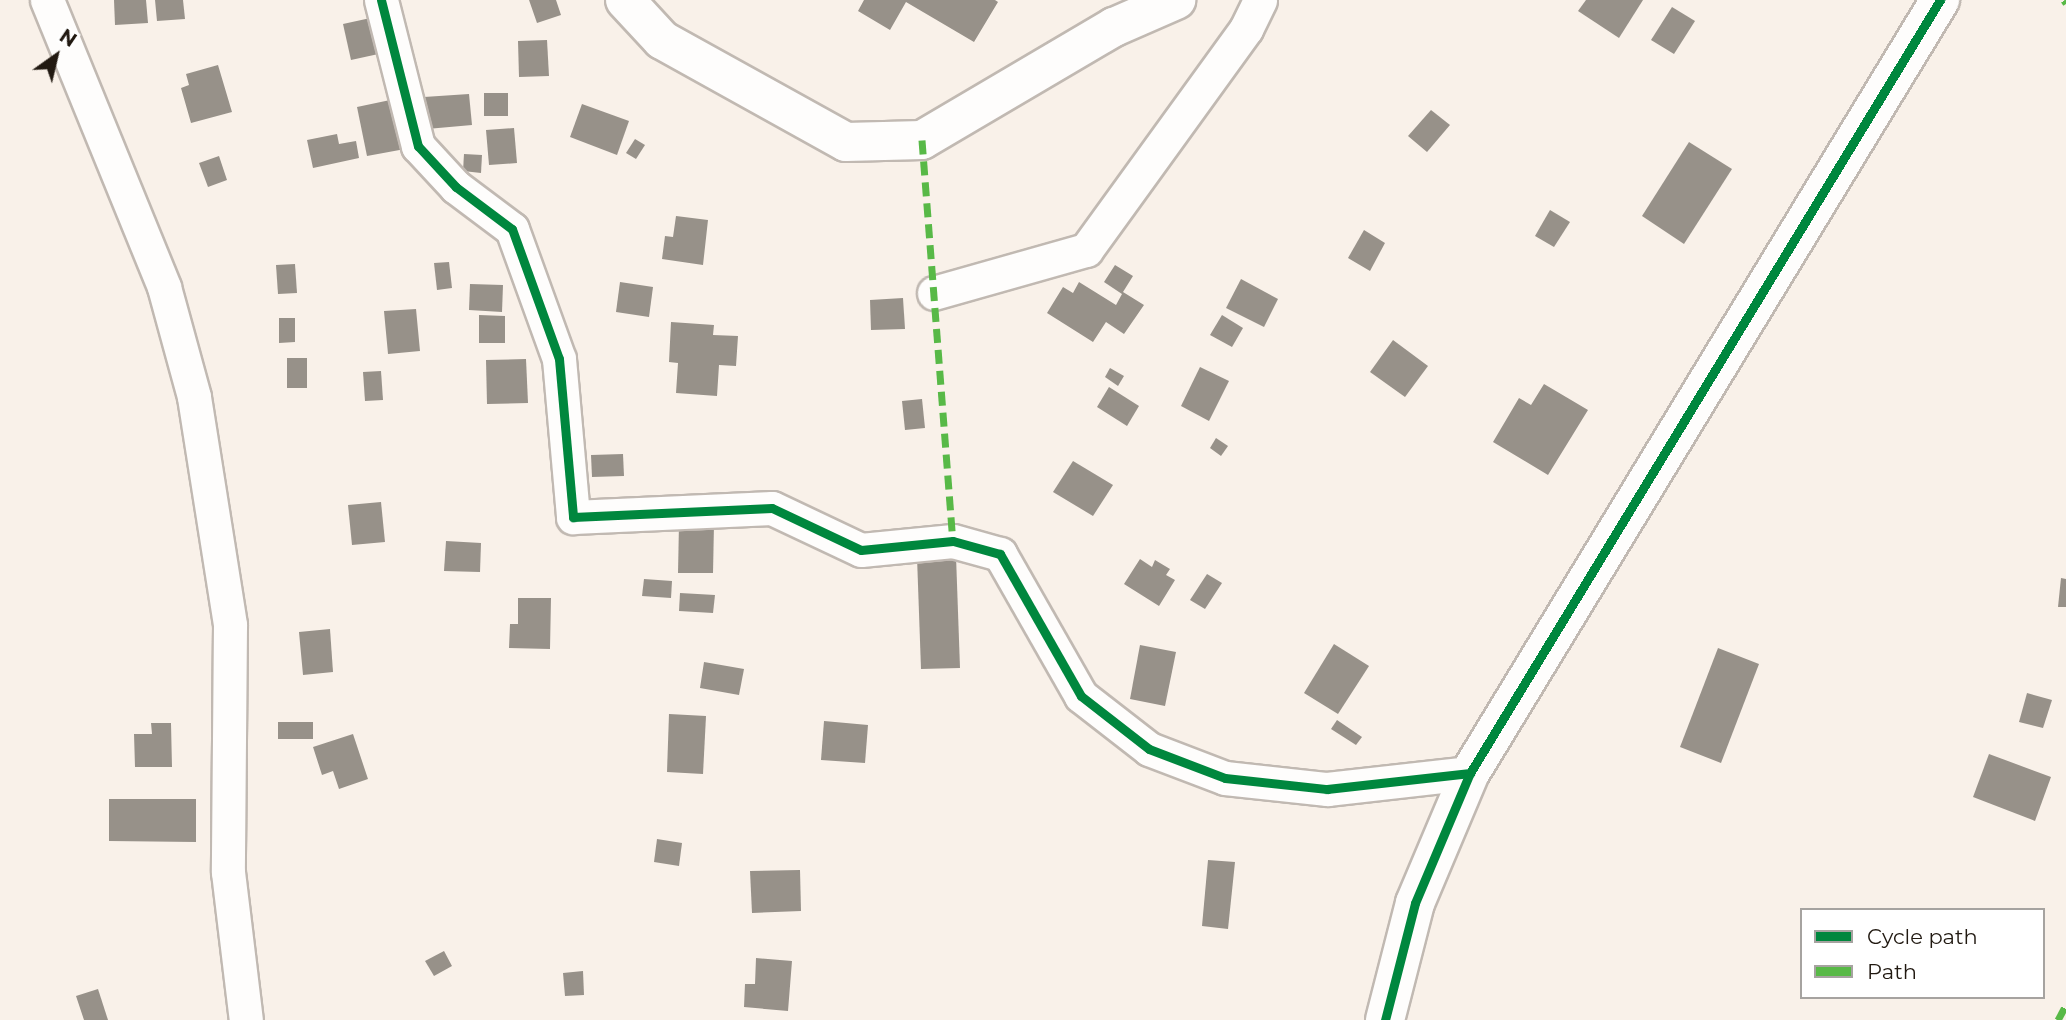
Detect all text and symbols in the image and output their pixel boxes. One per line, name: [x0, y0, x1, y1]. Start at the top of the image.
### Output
north arrow: [21, 21, 91, 91]
text: N: [55, 24, 81, 52]
legend: [1800, 908, 2045, 999]
text: Cycle path: [1867, 924, 1978, 949]
text: Path: [1867, 959, 1917, 984]

